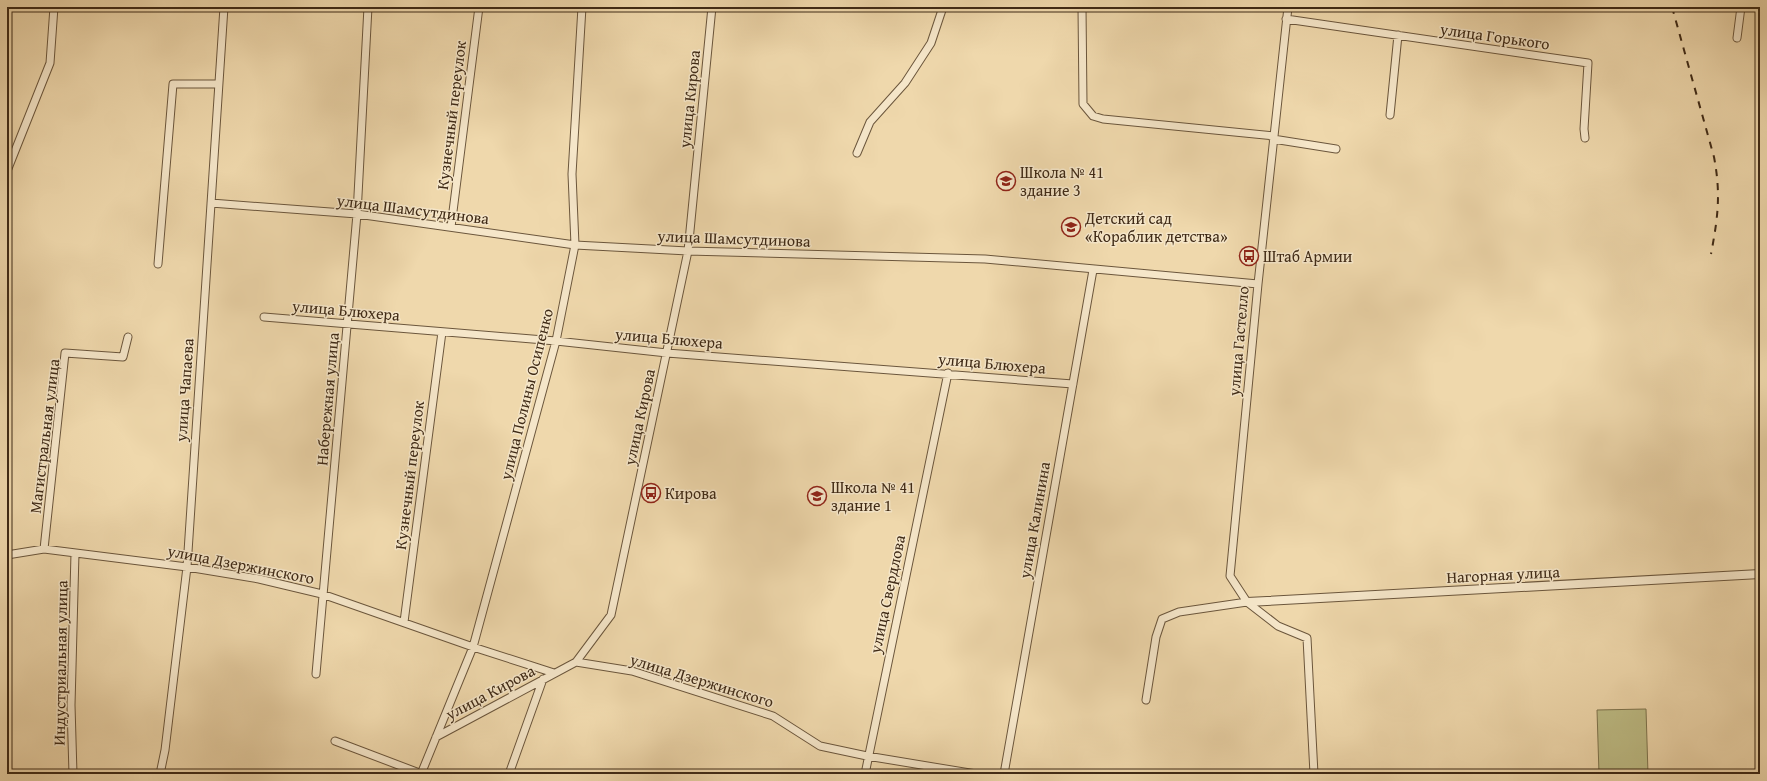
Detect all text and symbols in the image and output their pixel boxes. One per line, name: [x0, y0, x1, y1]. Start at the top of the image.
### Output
street label: улица Горького: [1438, 16, 1551, 56]
street label: Кузнечный переулок: [430, 38, 472, 191]
street label: улица Кирова: [672, 49, 706, 150]
place label: Школа № 41 здание 3: [1020, 160, 1104, 202]
school or university icon: Школа № 41 здание 3: [995, 170, 1017, 192]
street label: улица Шамсутдинова: [335, 188, 491, 230]
place label: Детский сад «Кораблик детства»: [1084, 206, 1228, 248]
school or university icon: Детский сад «Кораблик детства»: [1060, 216, 1082, 238]
street label: улица Шамсутдинова: [656, 223, 811, 253]
place label: Штаб Армии: [1263, 244, 1353, 268]
bus stop icon: Штаб Армии: [1238, 245, 1260, 267]
street label: улица Гастелло: [1221, 285, 1255, 398]
street label: улица Блюхера: [290, 293, 401, 327]
street label: улица Полины Осипенко: [493, 306, 559, 483]
street label: улица Блюхера: [613, 321, 724, 355]
street label: Набережная улица: [309, 331, 345, 467]
street label: улица Чапаева: [168, 337, 200, 444]
street label: улица Блюхера: [936, 346, 1047, 380]
street label: Магистральная улица: [23, 357, 65, 515]
street label: улица Кирова: [617, 366, 661, 469]
street label: Кузнечный переулок: [388, 398, 430, 551]
street label: улица Калинина: [1012, 459, 1056, 581]
place label: Школа № 41 здание 1: [831, 475, 915, 517]
place label: Кирова: [665, 481, 717, 505]
bus stop icon: Кирова: [640, 482, 662, 504]
school or university icon: Школа № 41 здание 1: [806, 485, 828, 507]
street label: улица Свердлова: [863, 532, 911, 656]
street label: улица Дзержинского: [165, 538, 316, 590]
street label: Нагорная улица: [1446, 559, 1561, 589]
street label: Индустриальная улица: [47, 580, 73, 746]
street label: улица Дзержинского: [626, 646, 777, 713]
street label: улица Кирова: [440, 658, 539, 726]

